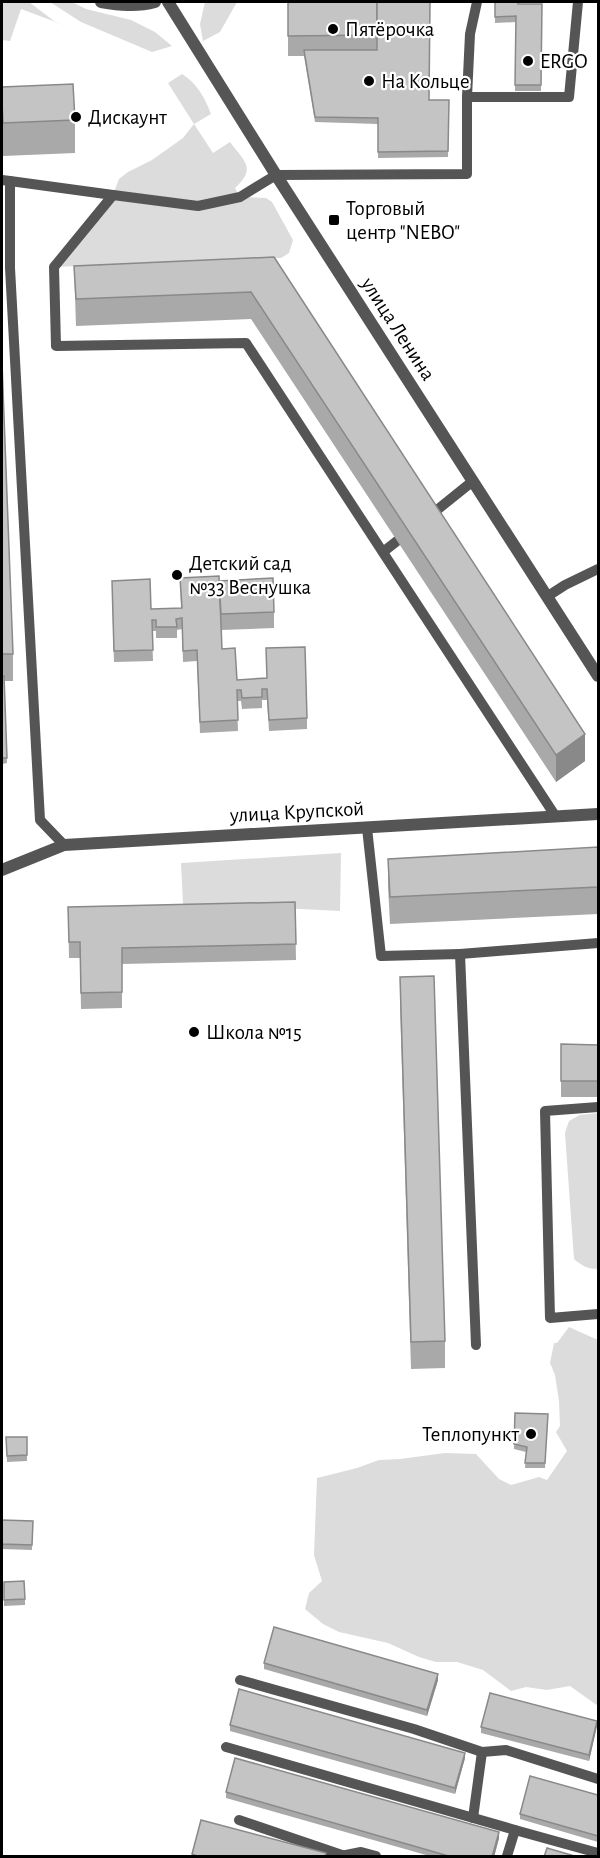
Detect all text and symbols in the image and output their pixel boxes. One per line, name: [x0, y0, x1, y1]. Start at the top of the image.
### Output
place label: Пятёрочка: [345, 19, 435, 40]
marker: Пятёрочка: [326, 22, 340, 36]
place label: ERGO: [540, 51, 588, 72]
marker: ERGO: [521, 54, 535, 68]
place label: На Кольце: [381, 71, 470, 92]
marker: На Кольце: [362, 74, 376, 88]
place label: Дискаунт: [88, 107, 167, 128]
marker: Дискаунт: [69, 110, 83, 124]
place label: Торговый центр "NEBO": [346, 198, 460, 243]
marker: Торговый центр "NEBO": [327, 213, 341, 227]
street label: улица Ленина: [357, 273, 439, 385]
place label: Детский сад №33 Веснушка: [189, 553, 312, 598]
marker: Детский сад №33 Веснушка: [170, 568, 184, 582]
street label: улица Крупской: [228, 798, 365, 826]
place label: Школа №15: [206, 1022, 302, 1043]
marker: Школа №15: [187, 1025, 201, 1039]
place label: Теплопункт: [422, 1424, 519, 1445]
marker: Теплопункт: [524, 1427, 538, 1441]

